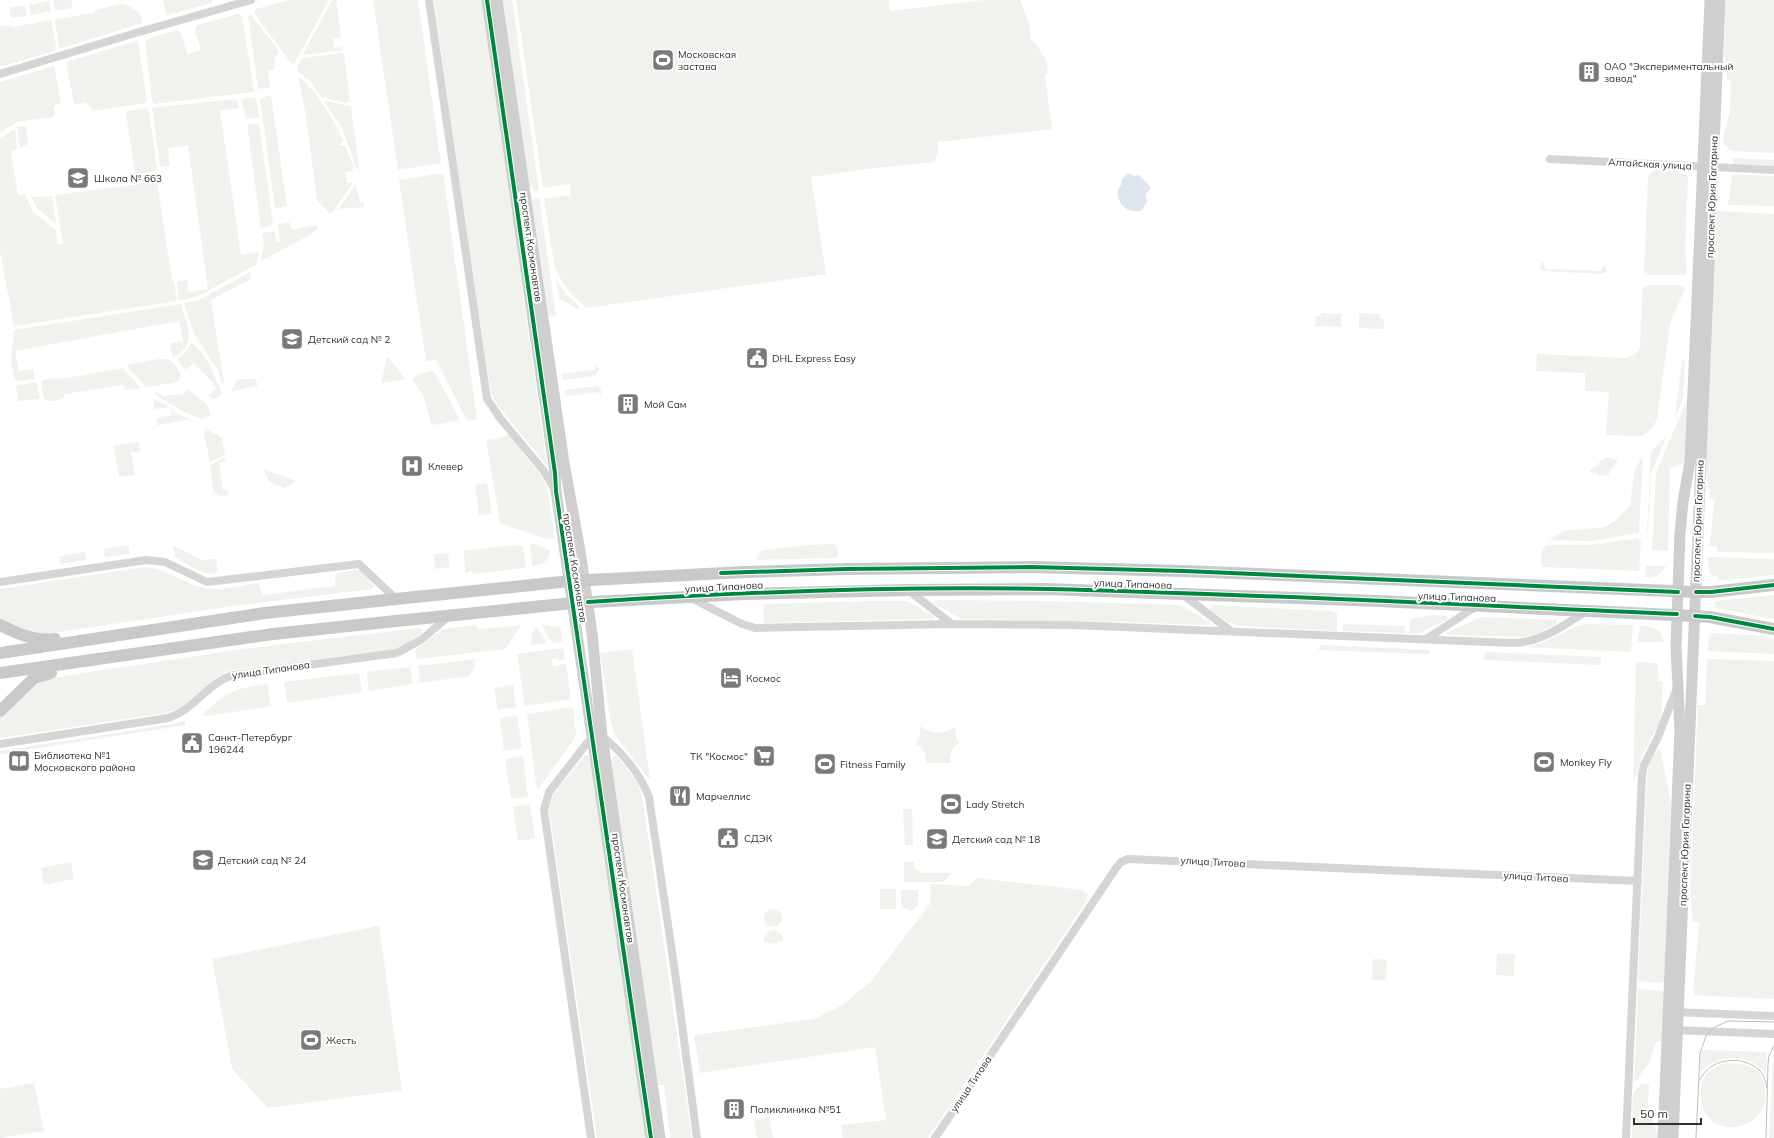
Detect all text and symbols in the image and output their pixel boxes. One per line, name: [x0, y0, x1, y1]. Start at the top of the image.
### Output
sports icon: Московская застава: [650, 47, 676, 73]
place label: Московская застава: [678, 48, 736, 73]
building icon: ОАО "Экспериментальный завод": [1576, 59, 1602, 85]
place label: ОАО "Экспериментальный завод": [1604, 60, 1733, 85]
street label: проспект Юрия Гагарина: [1703, 136, 1721, 258]
street label: Алтайская улица: [1608, 155, 1692, 173]
school or university icon: Школа № 663: [65, 165, 91, 191]
place label: Школа № 663: [94, 172, 162, 185]
street label: проспект Космонавтов: [517, 191, 545, 303]
school or university icon: Детский сад № 2: [279, 326, 305, 352]
place label: Детский сад № 2: [308, 333, 390, 346]
public building icon: DHL Express Easy: [744, 345, 770, 371]
place label: DHL Express Easy: [772, 352, 857, 365]
building icon: Мой Сам: [615, 391, 641, 417]
place label: Мой Сам: [644, 398, 687, 411]
hospital icon: Клевер: [399, 453, 425, 479]
place label: Клевер: [428, 460, 463, 473]
street label: проспект Юрия Гагарина: [1689, 460, 1707, 582]
street label: проспект Космонавтов: [560, 512, 590, 624]
street label: улица Типанова: [1094, 576, 1172, 592]
street label: улица Типанова: [684, 578, 764, 596]
street label: улица Типанова: [1418, 589, 1496, 605]
street label: улица Типанова: [231, 658, 311, 682]
hotel icon: Космос: [718, 665, 744, 691]
place label: Космос: [746, 672, 781, 685]
public building icon: Санкт-Петербург 196244: [179, 730, 205, 756]
place label: Санкт-Петербург 196244: [208, 731, 293, 756]
supermarket icon: ТК "Космос": [751, 743, 777, 769]
library icon: Библиотека №1 Московского района: [6, 748, 32, 774]
place label: Библиотека №1 Московского района: [34, 749, 135, 774]
sports icon: Monkey Fly: [1531, 749, 1557, 775]
place label: ТК "Космос": [690, 750, 748, 763]
sports icon: Fitness Family: [812, 751, 838, 777]
place label: Monkey Fly: [1560, 756, 1612, 769]
place label: Fitness Family: [840, 758, 906, 771]
restaurant icon: Марчеллис: [667, 783, 693, 809]
street label: проспект Юрия Гагарина: [1676, 784, 1694, 906]
place label: Марчеллис: [696, 790, 751, 803]
sports icon: Lady Stretch: [938, 791, 964, 817]
place label: Lady Stretch: [966, 798, 1024, 811]
public building icon: СДЭК: [715, 825, 741, 851]
school or university icon: Детский сад № 18: [924, 826, 950, 852]
street label: проспект Космонавтов: [609, 832, 637, 944]
place label: СДЭК: [744, 832, 773, 845]
place label: Детский сад № 18: [952, 833, 1040, 846]
school or university icon: Детский сад № 24: [190, 847, 216, 873]
place label: Детский сад № 24: [218, 854, 306, 867]
street label: улица Титова: [1180, 854, 1246, 870]
street label: улица Титова: [1503, 869, 1569, 885]
sports icon: Жесть: [298, 1027, 324, 1053]
place label: Жесть: [326, 1034, 357, 1047]
street label: улица Титова: [947, 1053, 995, 1115]
building icon: Поликлиника №51: [721, 1096, 747, 1122]
scale bar: [1634, 1100, 1701, 1126]
place label: Поликлиника №51: [750, 1103, 841, 1116]
text: 50 m: [1640, 1106, 1668, 1121]

